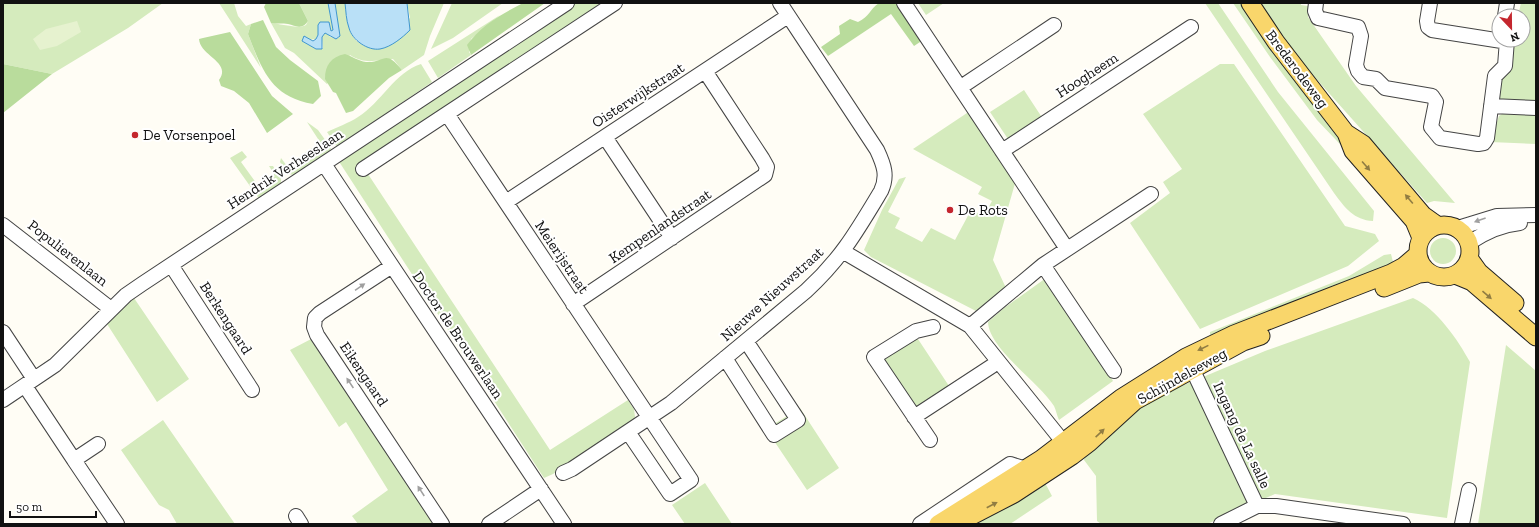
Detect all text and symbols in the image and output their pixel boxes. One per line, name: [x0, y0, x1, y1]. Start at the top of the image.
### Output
north arrow: [1491, 8, 1531, 48]
street label: Brederodeweg: [1262, 26, 1332, 112]
text: N: [1508, 29, 1521, 45]
street label: Hoogheem: [1053, 48, 1121, 102]
street label: Oisterwijkstraat: [588, 58, 688, 132]
street label: Hendrik Verheeslaan: [224, 125, 347, 213]
place label: De Vorsenpoel: [143, 126, 235, 144]
marker: De Vorsenpoel: [130, 130, 140, 140]
one-way arrow: [1361, 161, 1370, 171]
street label: Kempenlandstraat: [605, 185, 715, 267]
one-way arrow: [1405, 193, 1414, 204]
place label: De Rots: [958, 201, 1008, 219]
marker: De Rots: [945, 205, 955, 215]
street label: Populierenlaan: [24, 216, 112, 290]
street label: Meierijstraat: [531, 217, 593, 297]
one-way arrow: [1474, 218, 1486, 224]
street label: Nieuwe Nieuwstraat: [717, 243, 827, 345]
street label: Doctor de Brouwerlaan: [409, 268, 507, 402]
street label: Berkengaard: [196, 278, 256, 358]
one-way arrow: [354, 283, 365, 291]
one-way arrow: [1482, 291, 1493, 300]
street label: Eikengaard: [336, 339, 392, 410]
street label: Schijndelseweg: [1134, 344, 1230, 408]
one-way arrow: [1198, 345, 1209, 351]
one-way arrow: [346, 377, 353, 389]
street label: Ingang de La salle: [1209, 379, 1275, 491]
one-way arrow: [1095, 429, 1105, 438]
one-way arrow: [417, 486, 425, 497]
scale bar: [10, 493, 96, 519]
text: 50 m: [16, 500, 43, 514]
one-way arrow: [986, 502, 998, 508]

